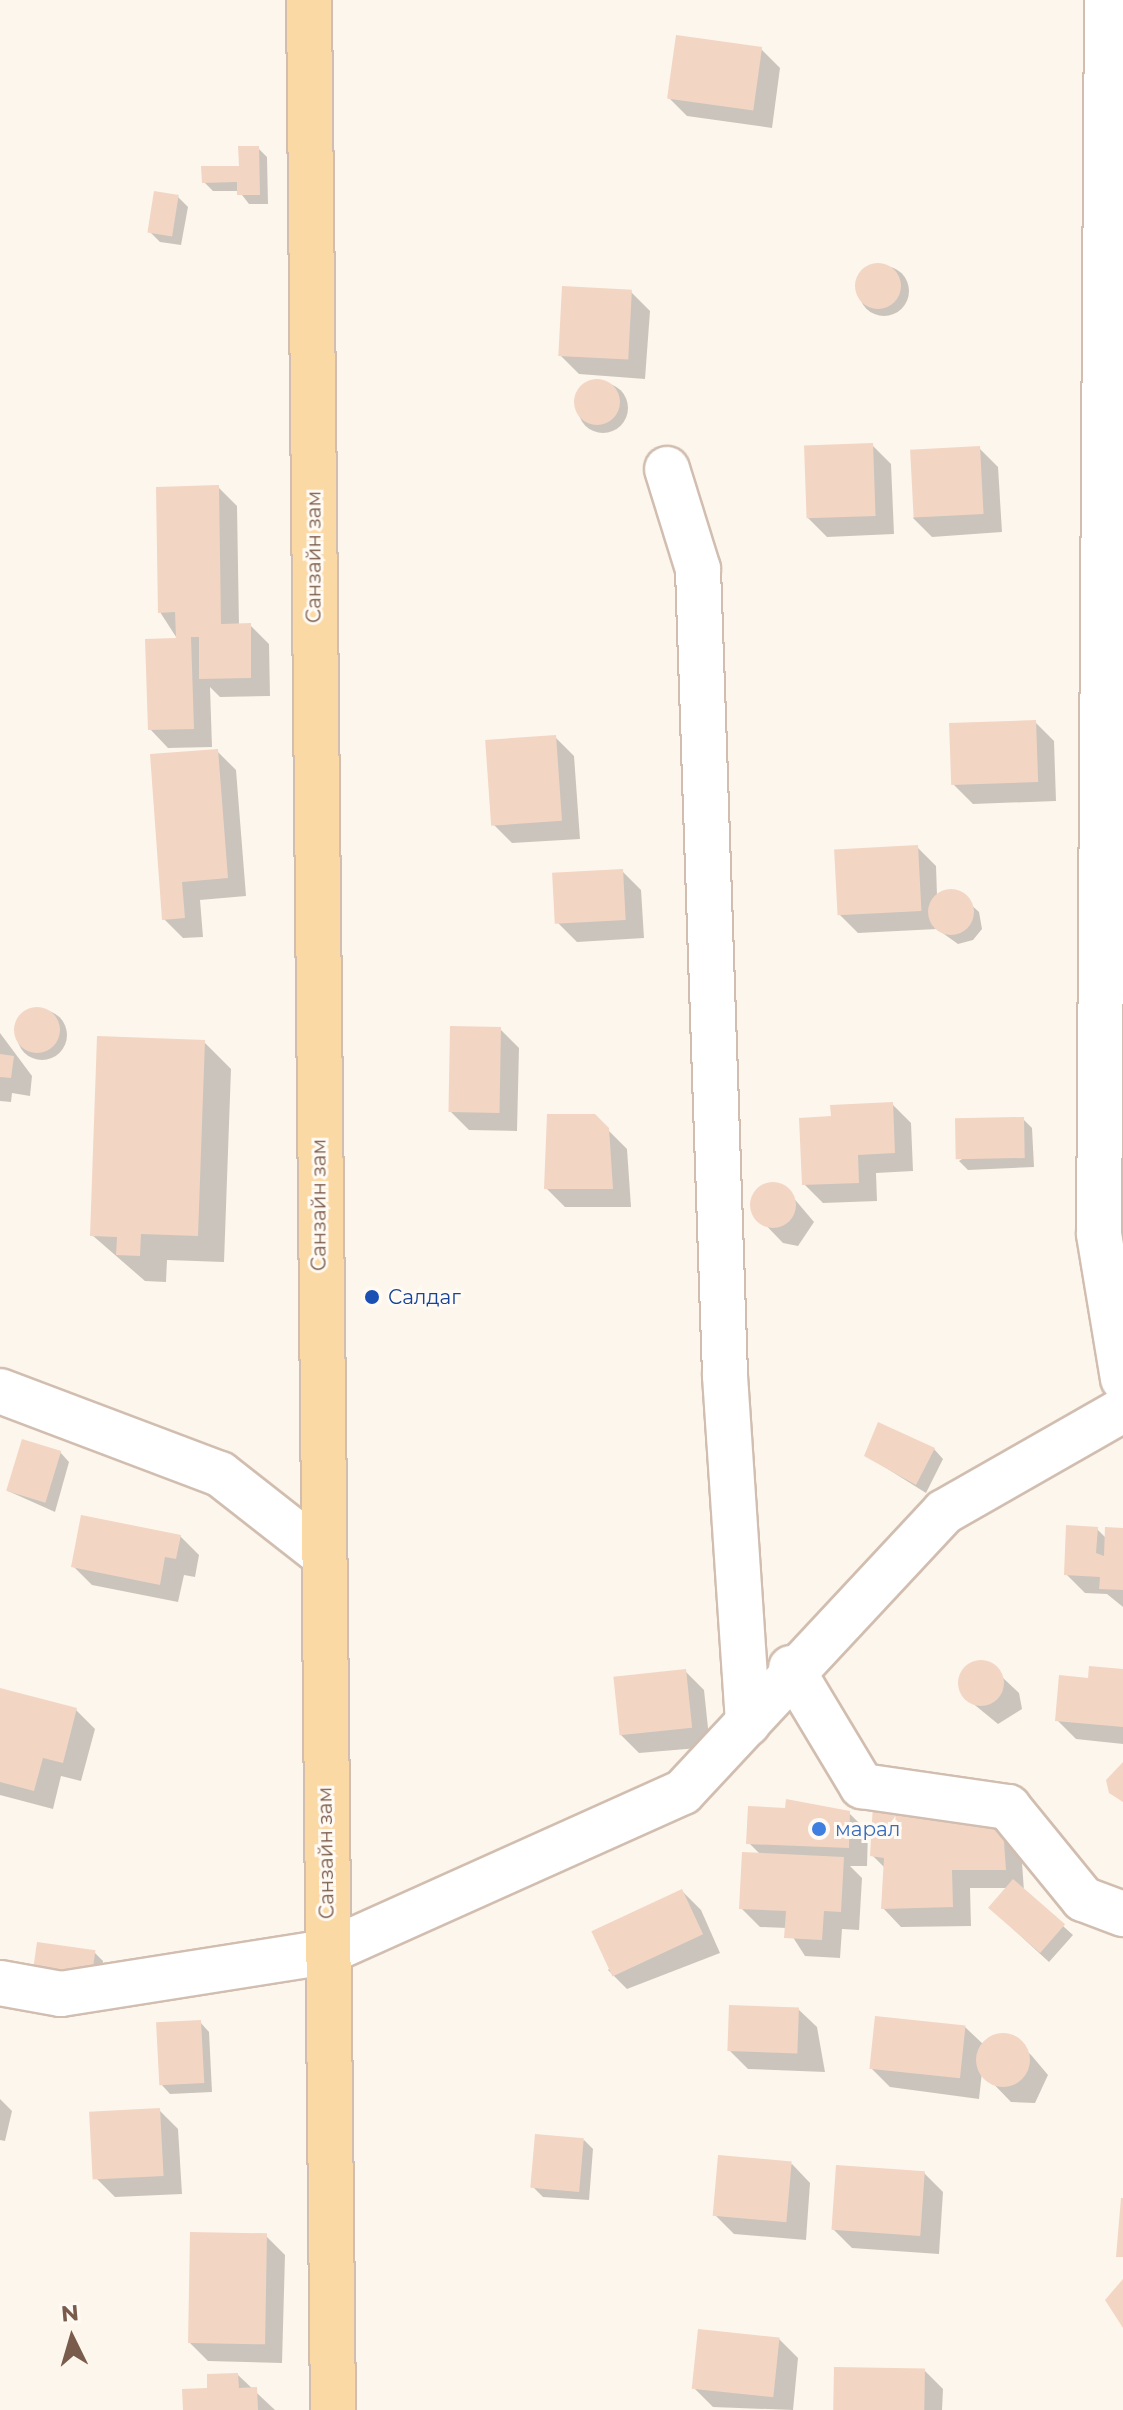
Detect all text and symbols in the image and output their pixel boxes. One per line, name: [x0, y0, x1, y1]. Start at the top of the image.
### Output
street label: Санзайн зам: [302, 491, 326, 623]
street label: Санзайн зам: [307, 1139, 331, 1271]
place label: Салдаг: [388, 1285, 461, 1309]
marker: Салдаг: [363, 1288, 381, 1306]
street label: Санзайн зам: [313, 1787, 339, 1919]
place label: марал: [835, 1817, 900, 1841]
marker: марал: [810, 1820, 828, 1838]
north arrow: [32, 2298, 112, 2378]
text: N: [60, 2299, 80, 2328]

